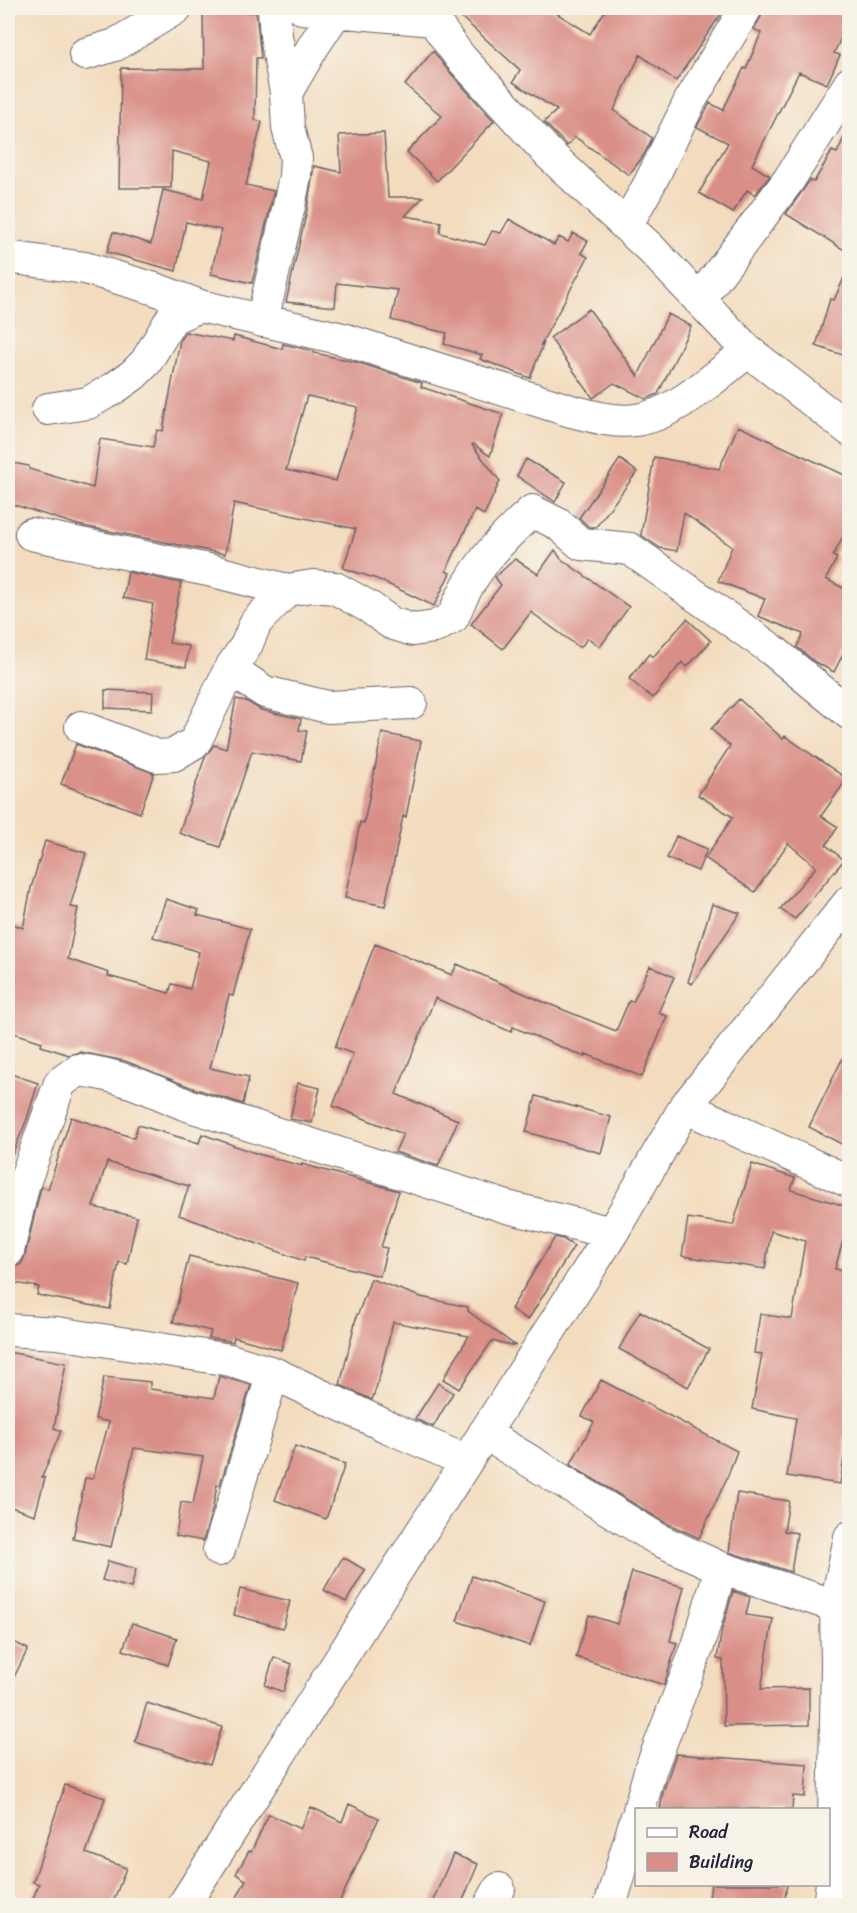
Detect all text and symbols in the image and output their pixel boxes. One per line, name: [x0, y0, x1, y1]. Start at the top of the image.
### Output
legend: [635, 1808, 830, 1886]
text: Road: [689, 1816, 729, 1848]
text: Building: [689, 1846, 753, 1878]

